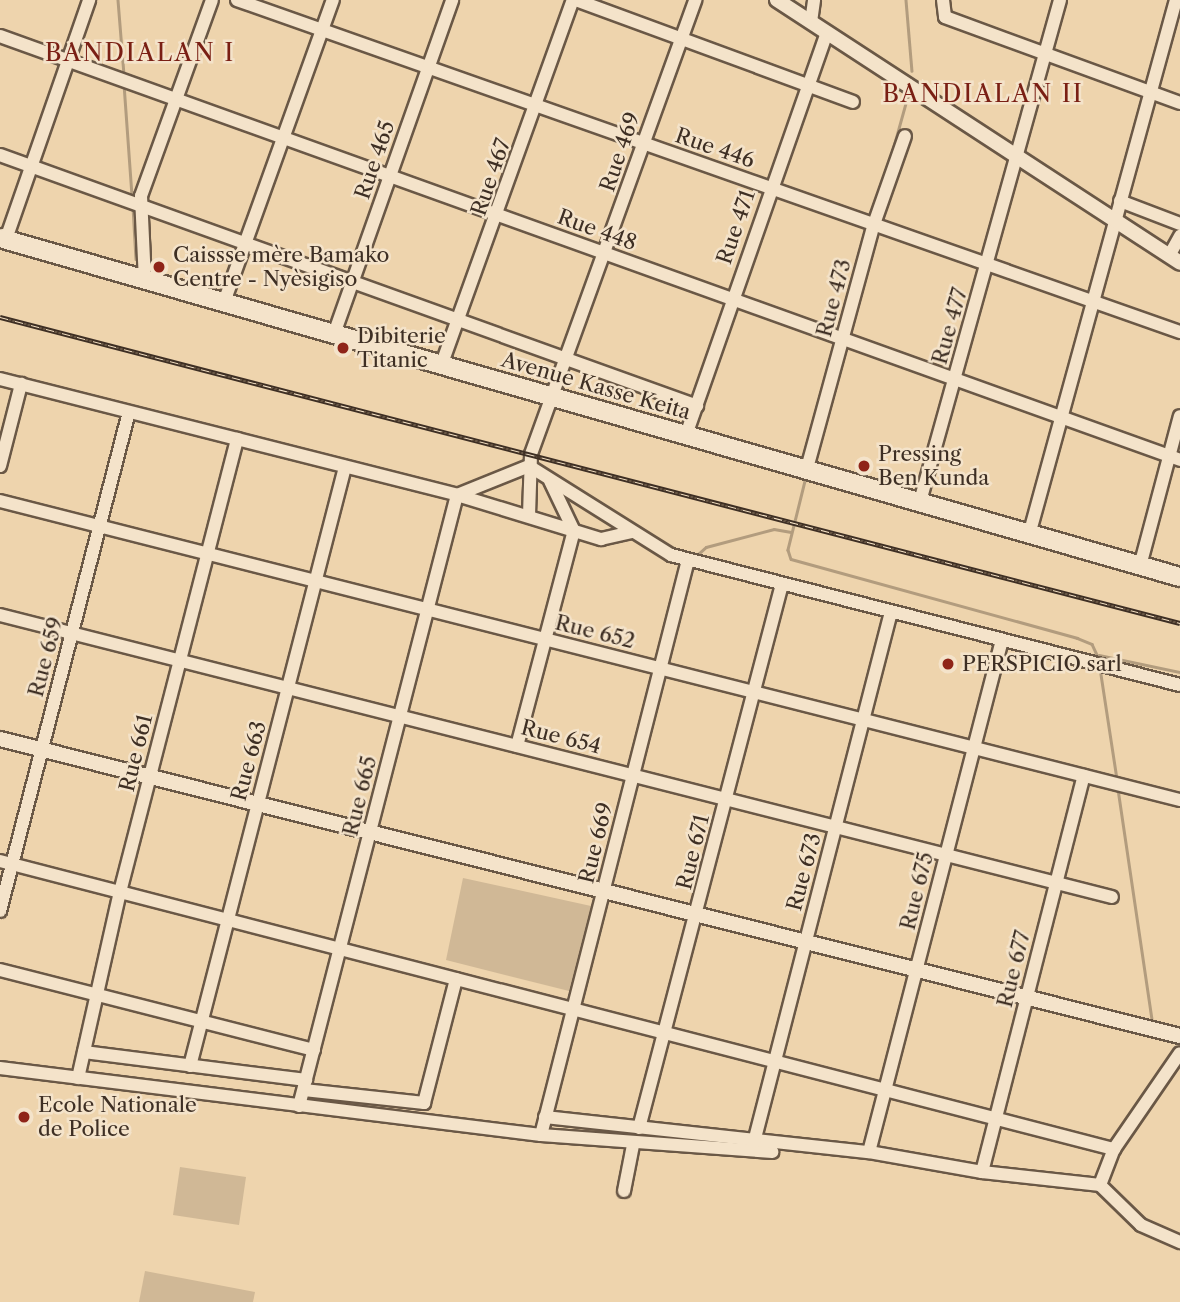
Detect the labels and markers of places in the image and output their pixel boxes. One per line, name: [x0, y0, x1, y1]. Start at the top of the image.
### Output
place label: Caissse mère Bamako Centre - Nyèsigiso: [173, 242, 389, 292]
marker: Caissse mère Bamako Centre - Nyèsigiso: [151, 259, 167, 275]
place label: Dibiterie Titanic: [357, 323, 446, 373]
marker: Dibiterie Titanic: [335, 340, 351, 356]
place label: Pressing Ben Kunda: [878, 441, 989, 491]
marker: Pressing Ben Kunda: [856, 458, 872, 474]
place label: PERSPICIO sarl: [962, 651, 1122, 677]
marker: PERSPICIO sarl: [940, 656, 956, 672]
place label: Ecole Nationale de Police: [38, 1092, 197, 1142]
marker: Ecole Nationale de Police: [16, 1109, 32, 1125]

